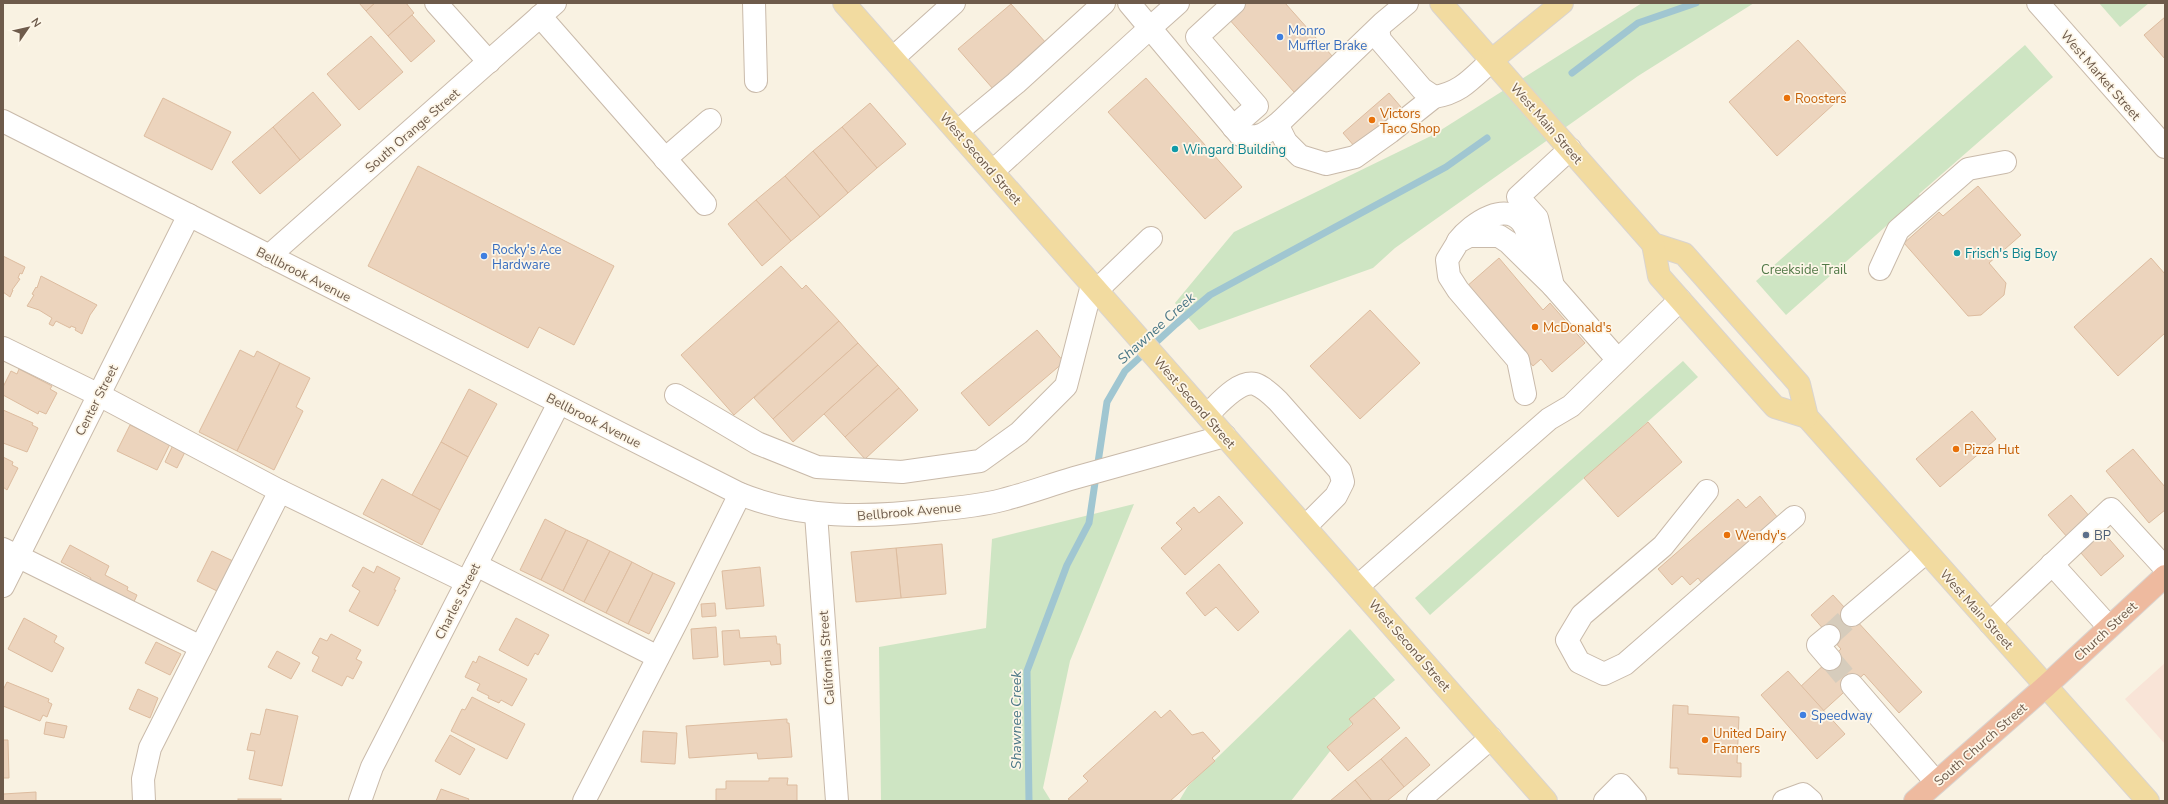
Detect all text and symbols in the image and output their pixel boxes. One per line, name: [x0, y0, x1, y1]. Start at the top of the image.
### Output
north arrow: [8, 8, 48, 48]
text: N: [27, 15, 44, 30]
place label: Monro Muffler Brake: [1288, 22, 1367, 55]
street label: West Market Street: [2056, 27, 2145, 125]
marker: Monro Muffler Brake: [1275, 32, 1285, 42]
street label: West Main Street: [1506, 79, 1587, 168]
street label: South Orange Street: [361, 84, 464, 177]
place label: Roosters: [1795, 90, 1846, 108]
marker: Roosters: [1782, 93, 1792, 103]
place label: Victors Taco Shop: [1379, 105, 1440, 138]
street label: West Second Street: [935, 109, 1025, 209]
marker: Victors Taco Shop: [1367, 115, 1377, 125]
place label: Wingard Building: [1183, 141, 1286, 159]
marker: Wingard Building: [1170, 144, 1180, 154]
place label: Rocky's Ace Hardware: [492, 241, 562, 274]
street label: Bellbrook Avenue: [253, 243, 354, 307]
place label: Frisch's Big Boy: [1965, 245, 2057, 263]
marker: Frisch's Big Boy: [1952, 248, 1962, 258]
marker: Rocky's Ace Hardware: [479, 251, 489, 261]
park label: Creekside Trail: [1761, 261, 1847, 279]
water label: Shawnee Creek: [1113, 288, 1200, 368]
place label: McDonald's: [1543, 319, 1612, 337]
marker: McDonald's: [1530, 322, 1540, 332]
street label: West Second Street: [1149, 353, 1239, 453]
street label: Center Street: [71, 361, 123, 439]
street label: Bellbrook Avenue: [543, 389, 644, 453]
place label: Pizza Hut: [1964, 441, 2020, 459]
marker: Pizza Hut: [1951, 444, 1961, 454]
street label: Bellbrook Avenue: [856, 498, 962, 525]
place label: Wendy's: [1735, 527, 1786, 545]
place label: BP: [2094, 527, 2111, 545]
marker: Wendy's: [1722, 530, 1732, 540]
marker: BP: [2081, 530, 2091, 540]
street label: Charles Street: [431, 560, 485, 643]
street label: West Main Street: [1936, 566, 2017, 654]
street label: West Second Street: [1364, 596, 1454, 696]
street label: Church Street: [2070, 597, 2141, 666]
street label: California Street: [815, 610, 839, 706]
water label: Shawnee Creek: [1007, 670, 1026, 769]
street label: South Church Street: [1930, 699, 2031, 790]
place label: Speedway: [1811, 707, 1873, 725]
marker: Speedway: [1798, 710, 1808, 720]
place label: United Dairy Farmers: [1713, 725, 1787, 758]
marker: United Dairy Farmers: [1700, 735, 1710, 745]

